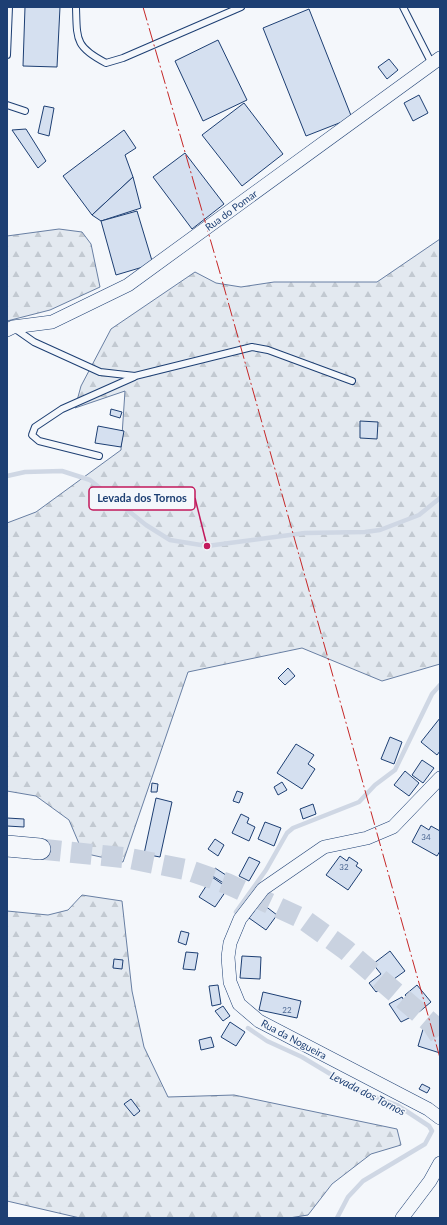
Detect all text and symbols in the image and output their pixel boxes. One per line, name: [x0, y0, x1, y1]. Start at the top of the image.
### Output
street label: Rua do Pomar: [203, 187, 260, 233]
callout: Levada dos Tornos: [89, 487, 195, 510]
text: Levada dos Tornos: [97, 491, 187, 504]
house number: 34: [421, 832, 431, 842]
house number: 32: [339, 862, 349, 872]
house number: 22: [282, 1005, 292, 1015]
street label: Rua da Nogueira: [259, 1017, 329, 1061]
water label: Levada dos Tornos: [328, 1068, 408, 1118]

